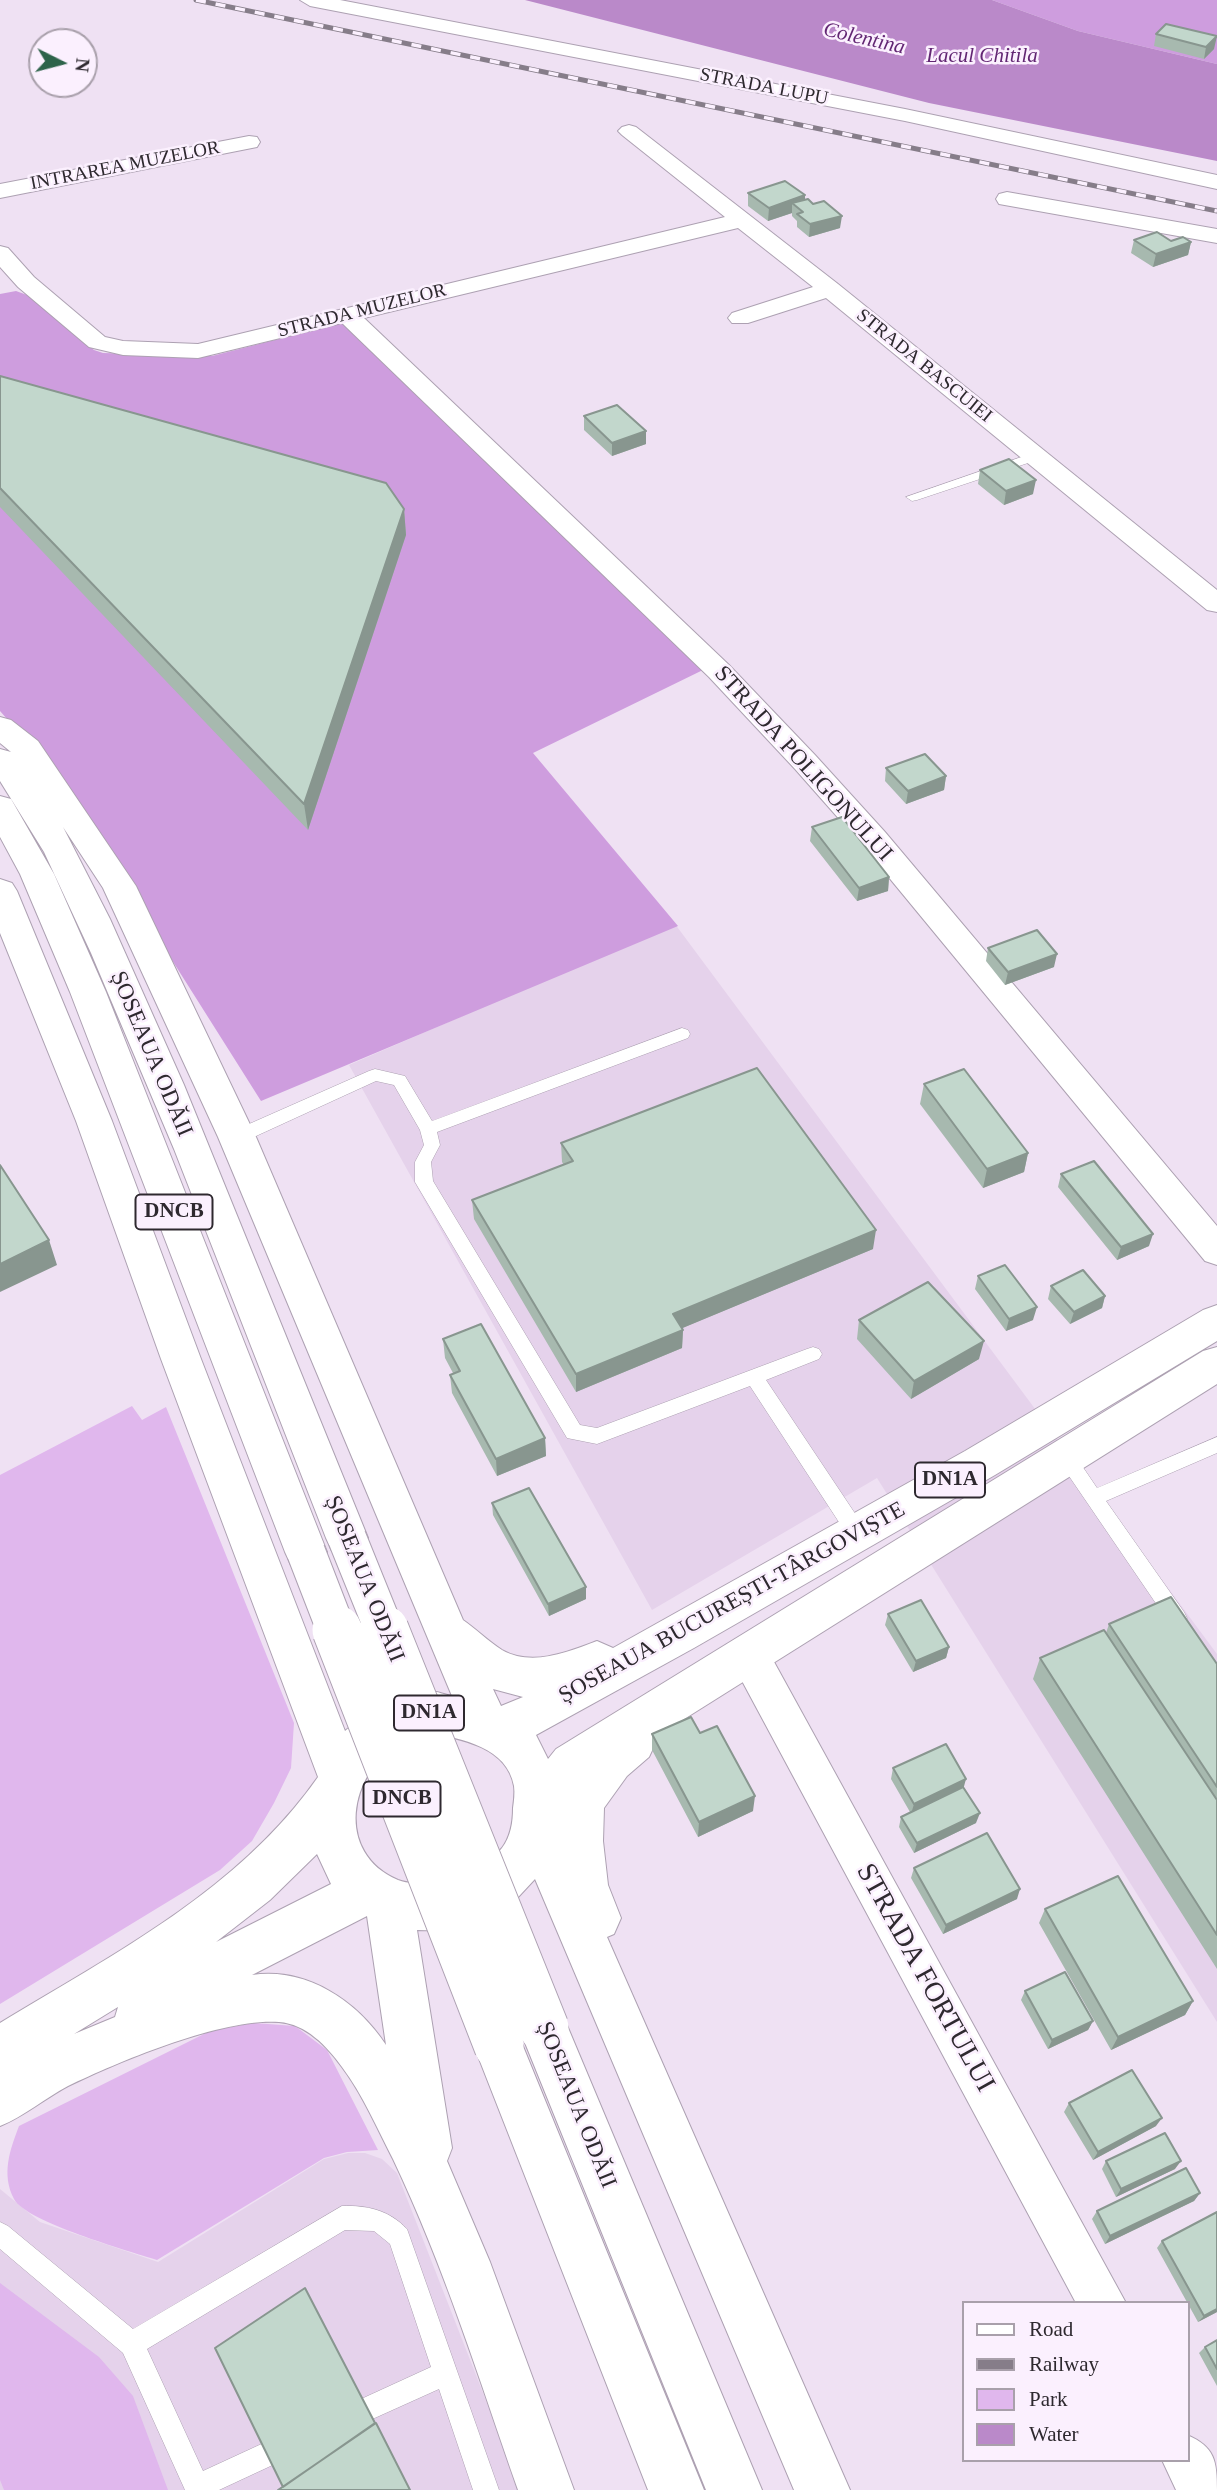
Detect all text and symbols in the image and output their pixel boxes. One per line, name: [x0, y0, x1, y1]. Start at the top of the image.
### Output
water label: Colentina: [821, 17, 907, 61]
north arrow: [28, 28, 98, 98]
water label: Lacul Chitila: [926, 43, 1038, 69]
text: N: [71, 57, 94, 73]
street label: STRADA LUPU: [698, 63, 830, 111]
street label: INTRAREA MUZELOR: [28, 136, 222, 196]
street label: STRADA MUZELOR: [276, 279, 448, 343]
street label: STRADA BASCUIEI: [851, 304, 997, 428]
street label: STRADA POLIGONULUI: [708, 661, 898, 867]
street label: ȘOSEAUA ODĂII: [104, 967, 198, 1141]
road number: DNCB: [136, 1194, 212, 1230]
road number: DN1A: [915, 1462, 985, 1498]
street label: ȘOSEAUA ODĂII: [318, 1492, 410, 1666]
street label: ȘOSEAUA BUCUREȘTI-TÂRGOVIȘTE: [554, 1496, 910, 1710]
road number: DN1A: [394, 1696, 464, 1730]
road number: DNCB: [364, 1782, 440, 1816]
street label: STRADA FORTULUI: [848, 1858, 1002, 2098]
street label: ȘOSEAUA ODĂII: [530, 2018, 622, 2192]
legend: [962, 2301, 1189, 2462]
text: Road: [1029, 2317, 1073, 2341]
text: Railway: [1029, 2352, 1099, 2376]
text: Park: [1029, 2387, 1068, 2411]
text: Water: [1029, 2422, 1079, 2446]

